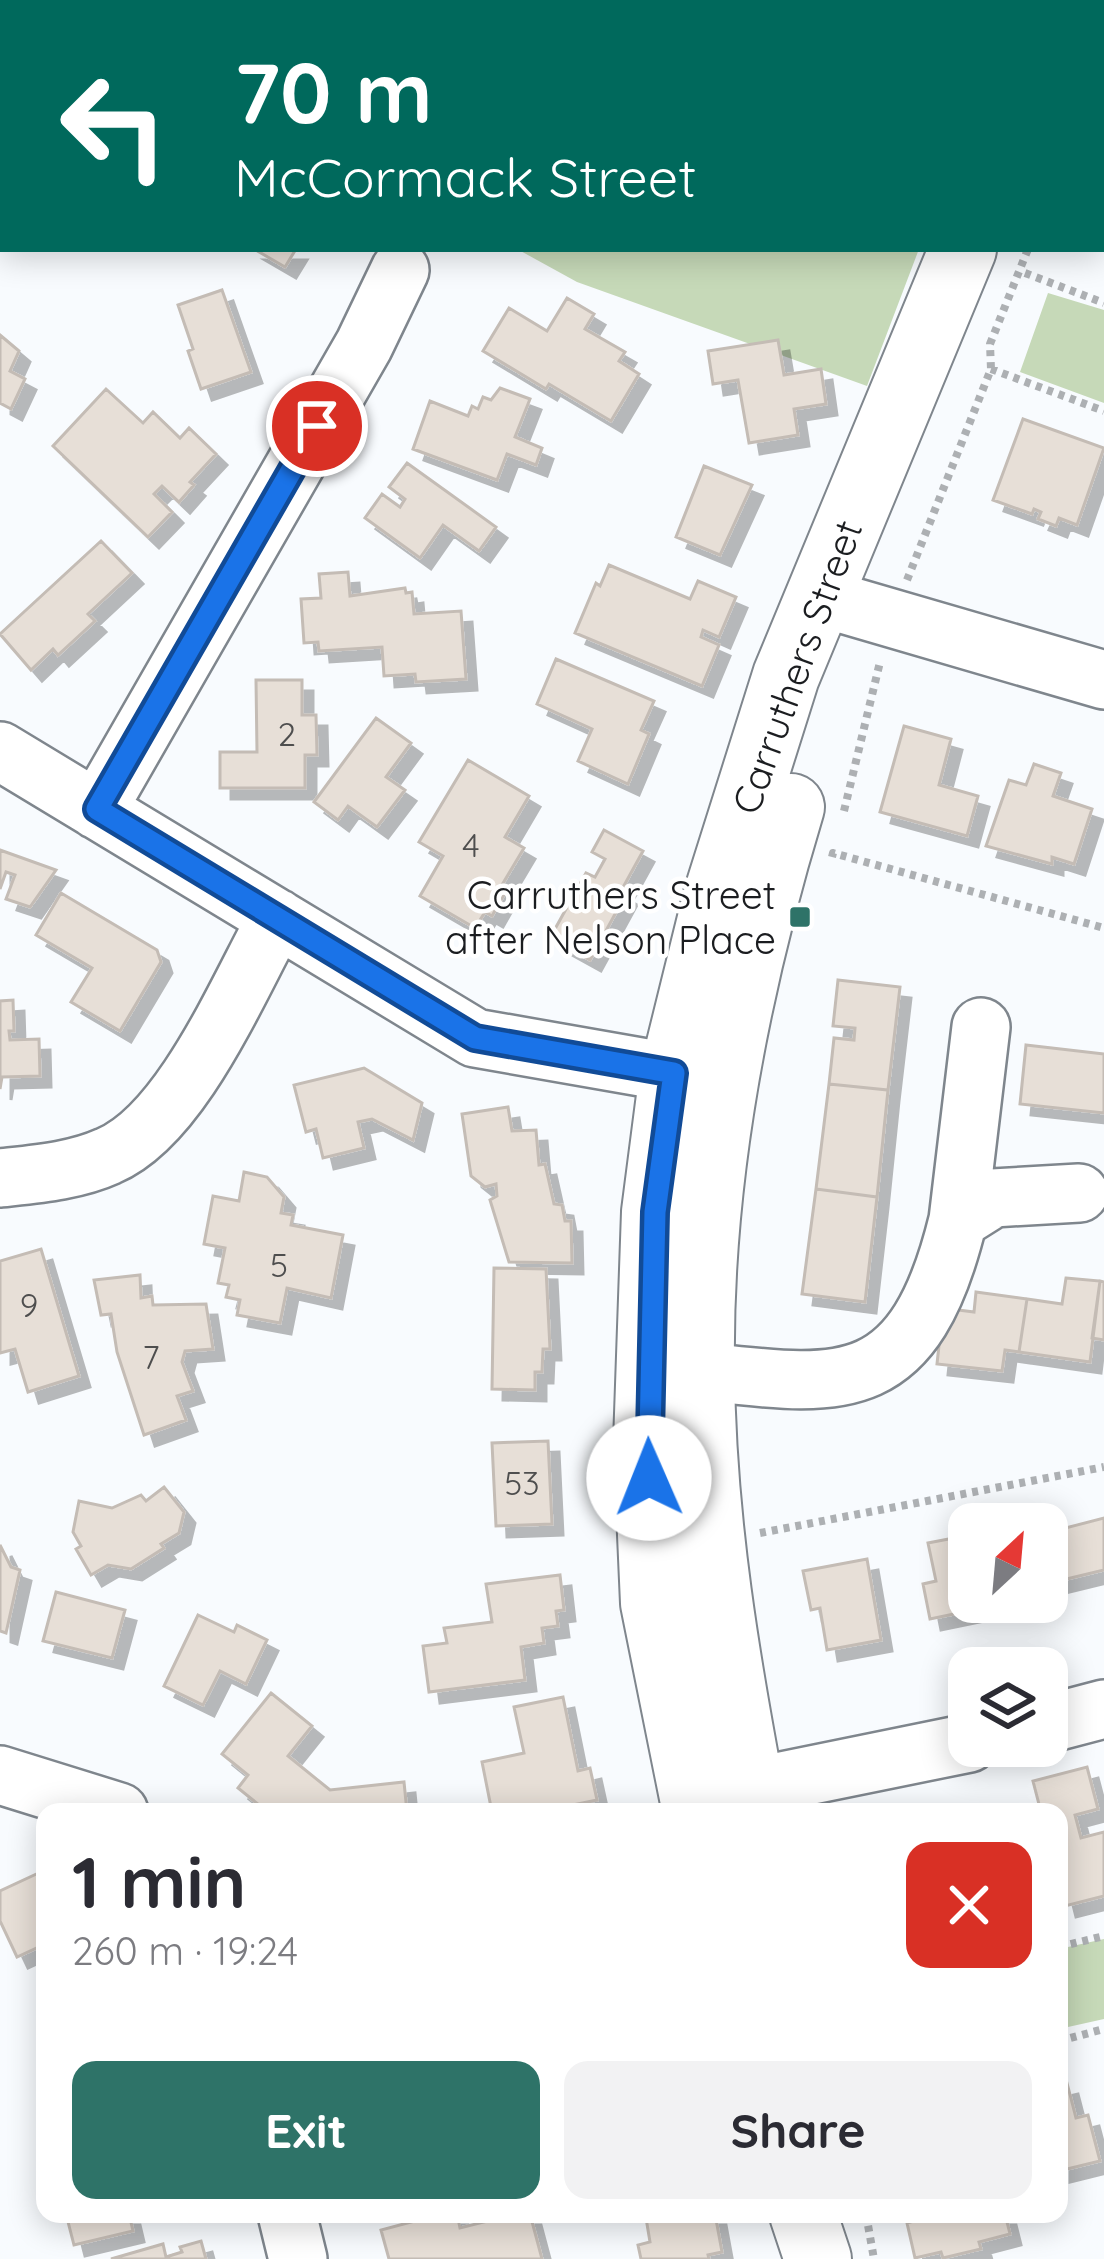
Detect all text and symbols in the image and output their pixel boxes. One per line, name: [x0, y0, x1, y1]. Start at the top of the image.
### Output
text: 70 m: [234, 39, 433, 144]
icon: left: [36, 48, 192, 204]
text: McCormack Street: [234, 143, 696, 211]
pin: [266, 375, 368, 477]
icon: arrive: [284, 393, 350, 459]
street label: Carruthers Street: [721, 513, 872, 821]
house number: 2: [278, 713, 296, 754]
house number: 4: [462, 824, 480, 865]
place label: Carruthers Street after Nelson Place: [445, 870, 776, 964]
marker: Carruthers Street after Nelson Place: [787, 904, 813, 930]
house number: 5: [270, 1244, 288, 1285]
house number: 9: [20, 1284, 38, 1325]
house number: 7: [143, 1336, 159, 1377]
position arrow: [586, 1415, 712, 1541]
house number: 53: [504, 1462, 540, 1503]
north arrow: [948, 1503, 1068, 1623]
map controls: [948, 1503, 1068, 1767]
button: layers: [948, 1647, 1068, 1767]
text: 1 min: [72, 1836, 246, 1926]
button: close: [906, 1842, 1032, 1968]
text: 260 m · 19:24: [72, 1926, 298, 1975]
button: Exit: [72, 2061, 540, 2199]
button: Share: [564, 2061, 1032, 2199]

